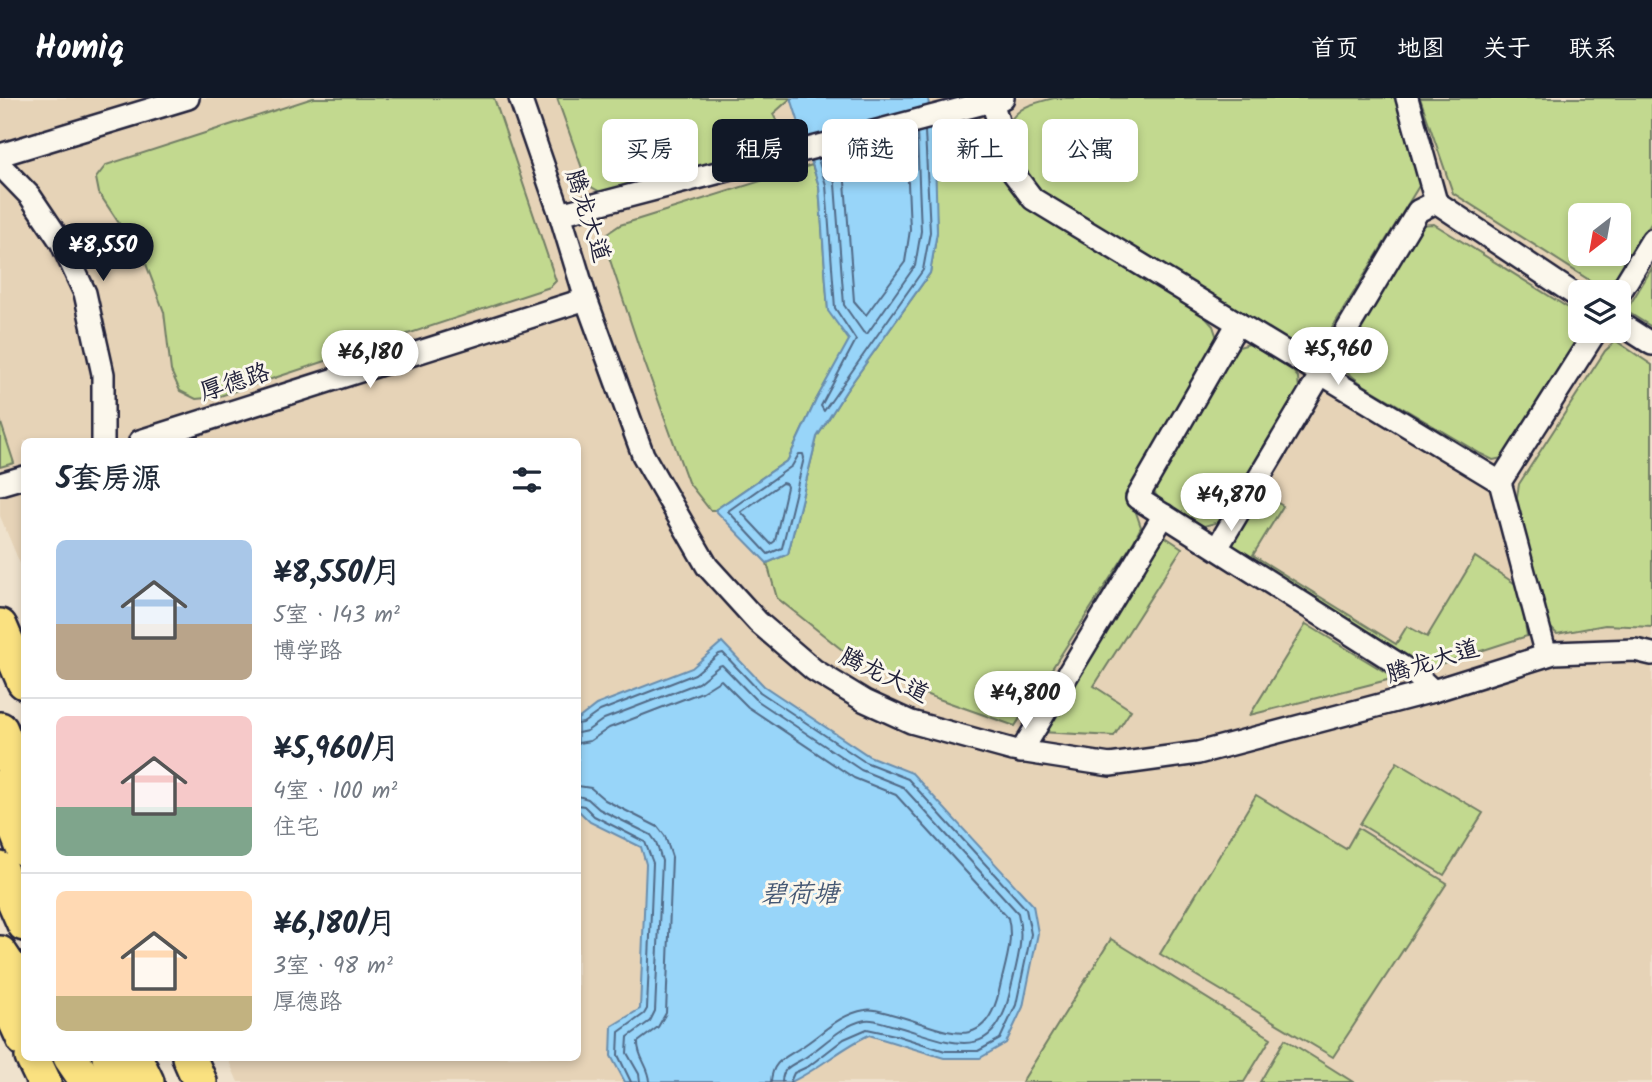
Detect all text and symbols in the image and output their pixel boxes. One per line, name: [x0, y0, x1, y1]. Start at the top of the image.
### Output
text: Homiq: [35, 23, 124, 76]
text: 首页: [1311, 30, 1359, 69]
text: 地图: [1397, 30, 1445, 69]
text: 关于: [1483, 30, 1531, 69]
text: 联系: [1569, 30, 1617, 69]
chip: 买房: [602, 119, 698, 182]
chip: 租房: [712, 119, 808, 182]
chip: 筛选: [822, 119, 918, 182]
chip: 新上: [932, 119, 1028, 182]
chip: 公寓: [1042, 119, 1138, 182]
street label: 腾龙大道: [554, 164, 620, 268]
north arrow: [1568, 203, 1631, 266]
map controls: [1568, 203, 1631, 343]
pin: ¥8,550: [46, 223, 160, 283]
text: ¥8,550: [69, 228, 137, 264]
button: layers: [1568, 280, 1631, 343]
pin: ¥5,960: [1281, 328, 1395, 387]
pin: ¥6,180: [313, 330, 427, 390]
text: ¥5,960: [1304, 332, 1372, 368]
text: ¥6,180: [338, 335, 402, 371]
street label: 厚德路: [195, 353, 275, 413]
text: 5套房源: [56, 456, 161, 504]
icon: filters: [508, 461, 546, 499]
pin: ¥4,870: [1174, 474, 1288, 533]
text: ¥4,870: [1197, 478, 1265, 514]
text: ¥8,550/月: [273, 550, 401, 598]
icon: home: [112, 568, 196, 652]
text: 5室 · 143 m²: [273, 598, 400, 634]
street label: 腾龙大道: [1381, 629, 1485, 695]
text: 博学路: [273, 634, 342, 670]
street label: 腾龙大道: [832, 637, 936, 715]
pin: ¥4,800: [968, 672, 1082, 731]
text: ¥4,800: [990, 676, 1060, 712]
text: ¥5,960/月: [273, 726, 400, 774]
icon: home: [112, 744, 196, 828]
text: 4室 · 100 m²: [273, 774, 397, 810]
text: 住宅: [273, 810, 319, 846]
water label: 碧荷塘: [761, 874, 842, 916]
text: ¥6,180/月: [273, 901, 396, 949]
icon: home: [112, 919, 196, 1003]
text: 3室 · 98 m²: [273, 949, 393, 985]
text: 厚德路: [273, 985, 342, 1021]

